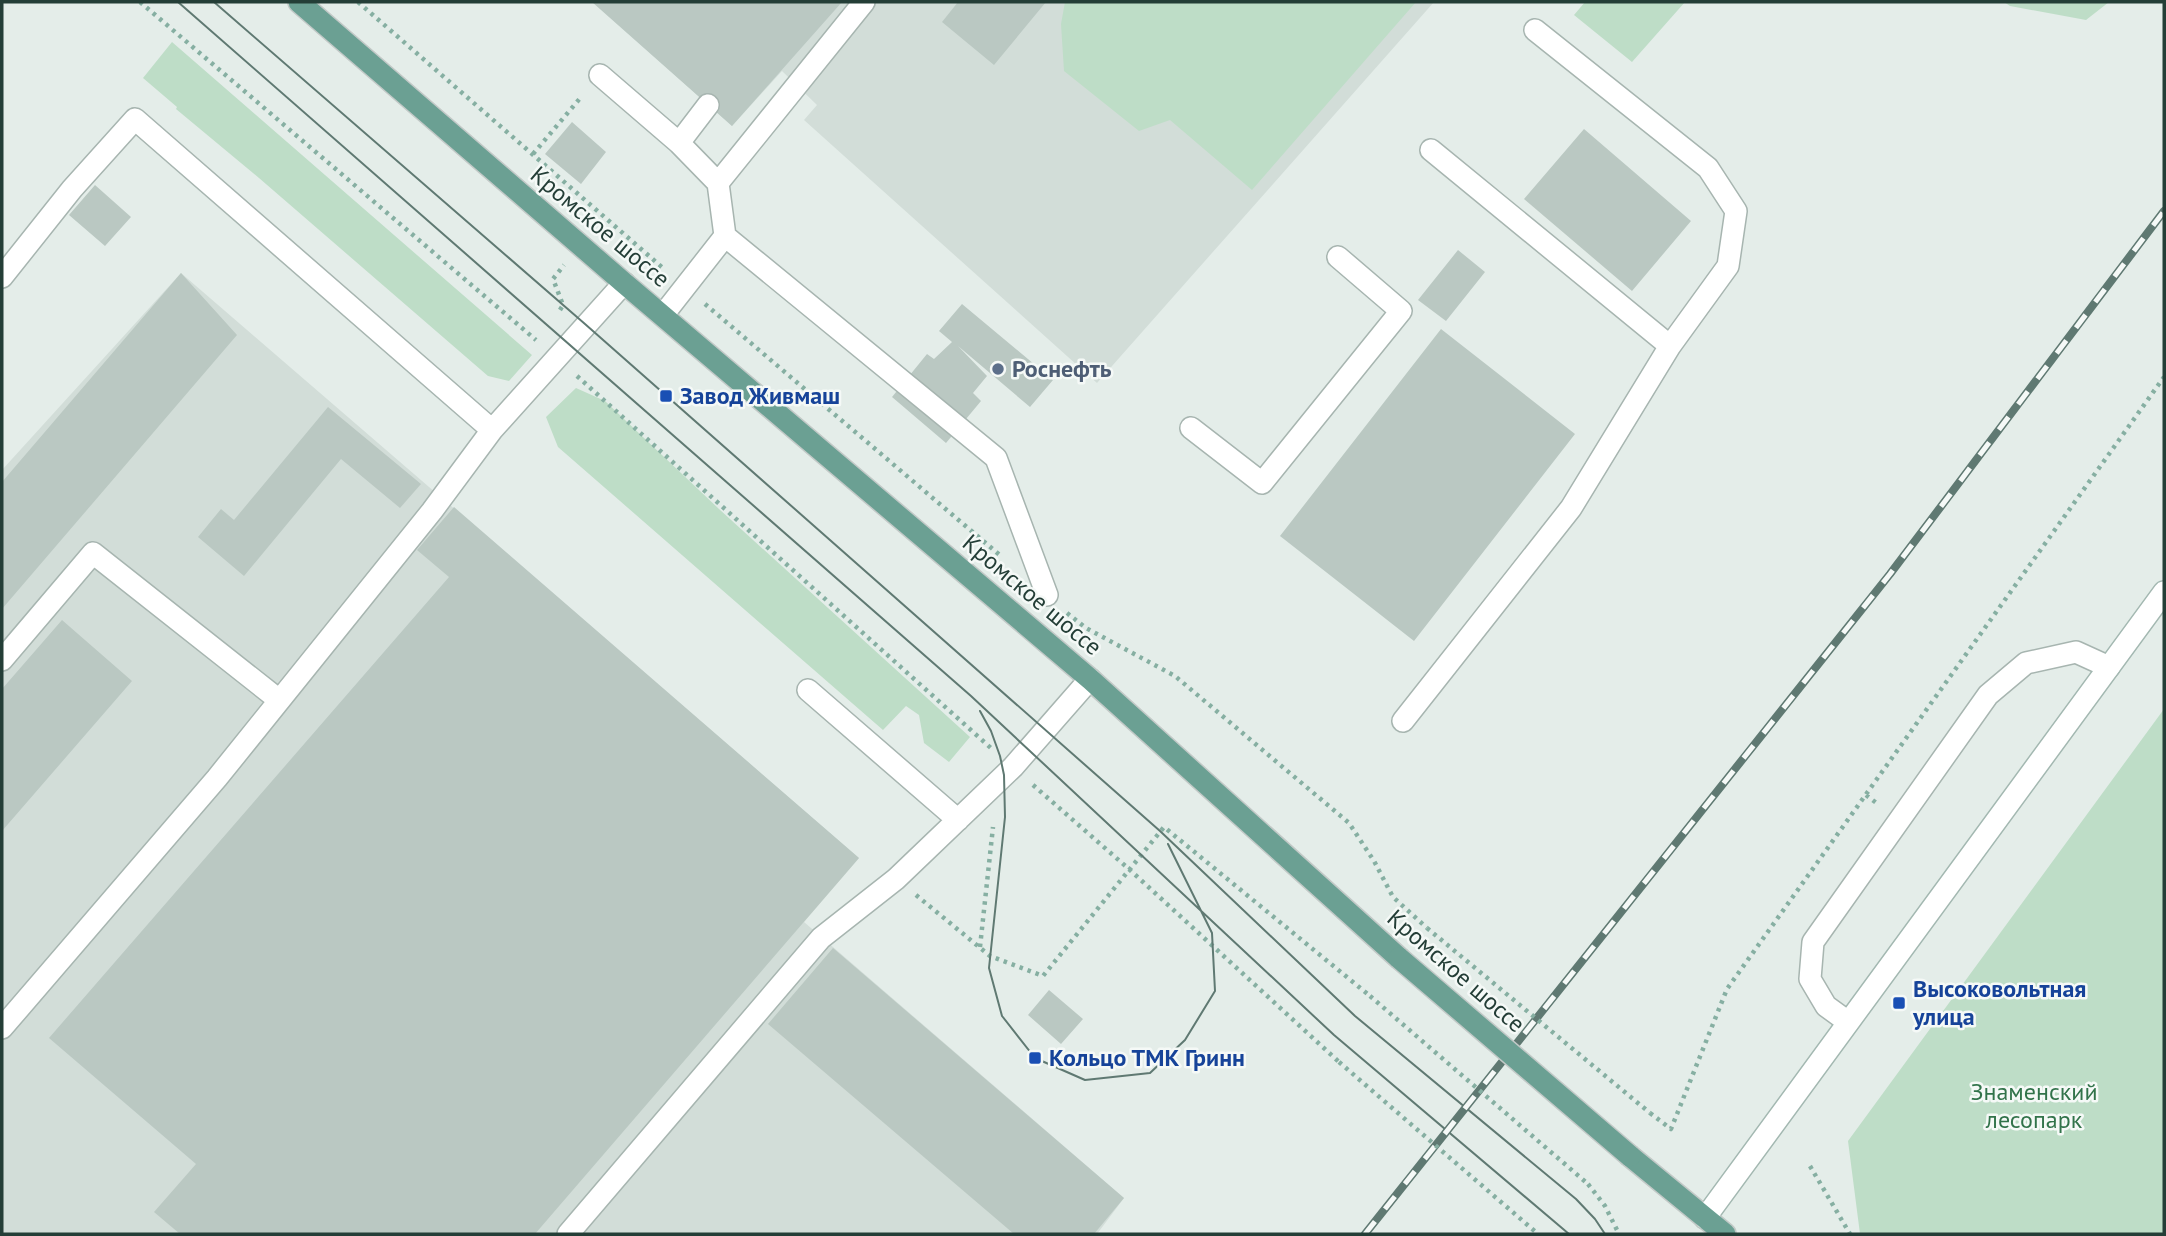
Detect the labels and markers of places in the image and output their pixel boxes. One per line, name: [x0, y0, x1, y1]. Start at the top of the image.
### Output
place label: Роснефть: [1012, 353, 1112, 384]
marker: Роснефть: [990, 361, 1006, 377]
place label: Завод Живмаш: [680, 380, 840, 411]
marker: Завод Живмаш: [658, 388, 674, 404]
place label: Высоковольтная улица: [1912, 973, 2086, 1032]
marker: Высоковольтная улица: [1891, 995, 1907, 1011]
place label: Кольцо ТМК Гринн: [1049, 1042, 1245, 1073]
marker: Кольцо ТМК Гринн: [1027, 1050, 1043, 1066]

